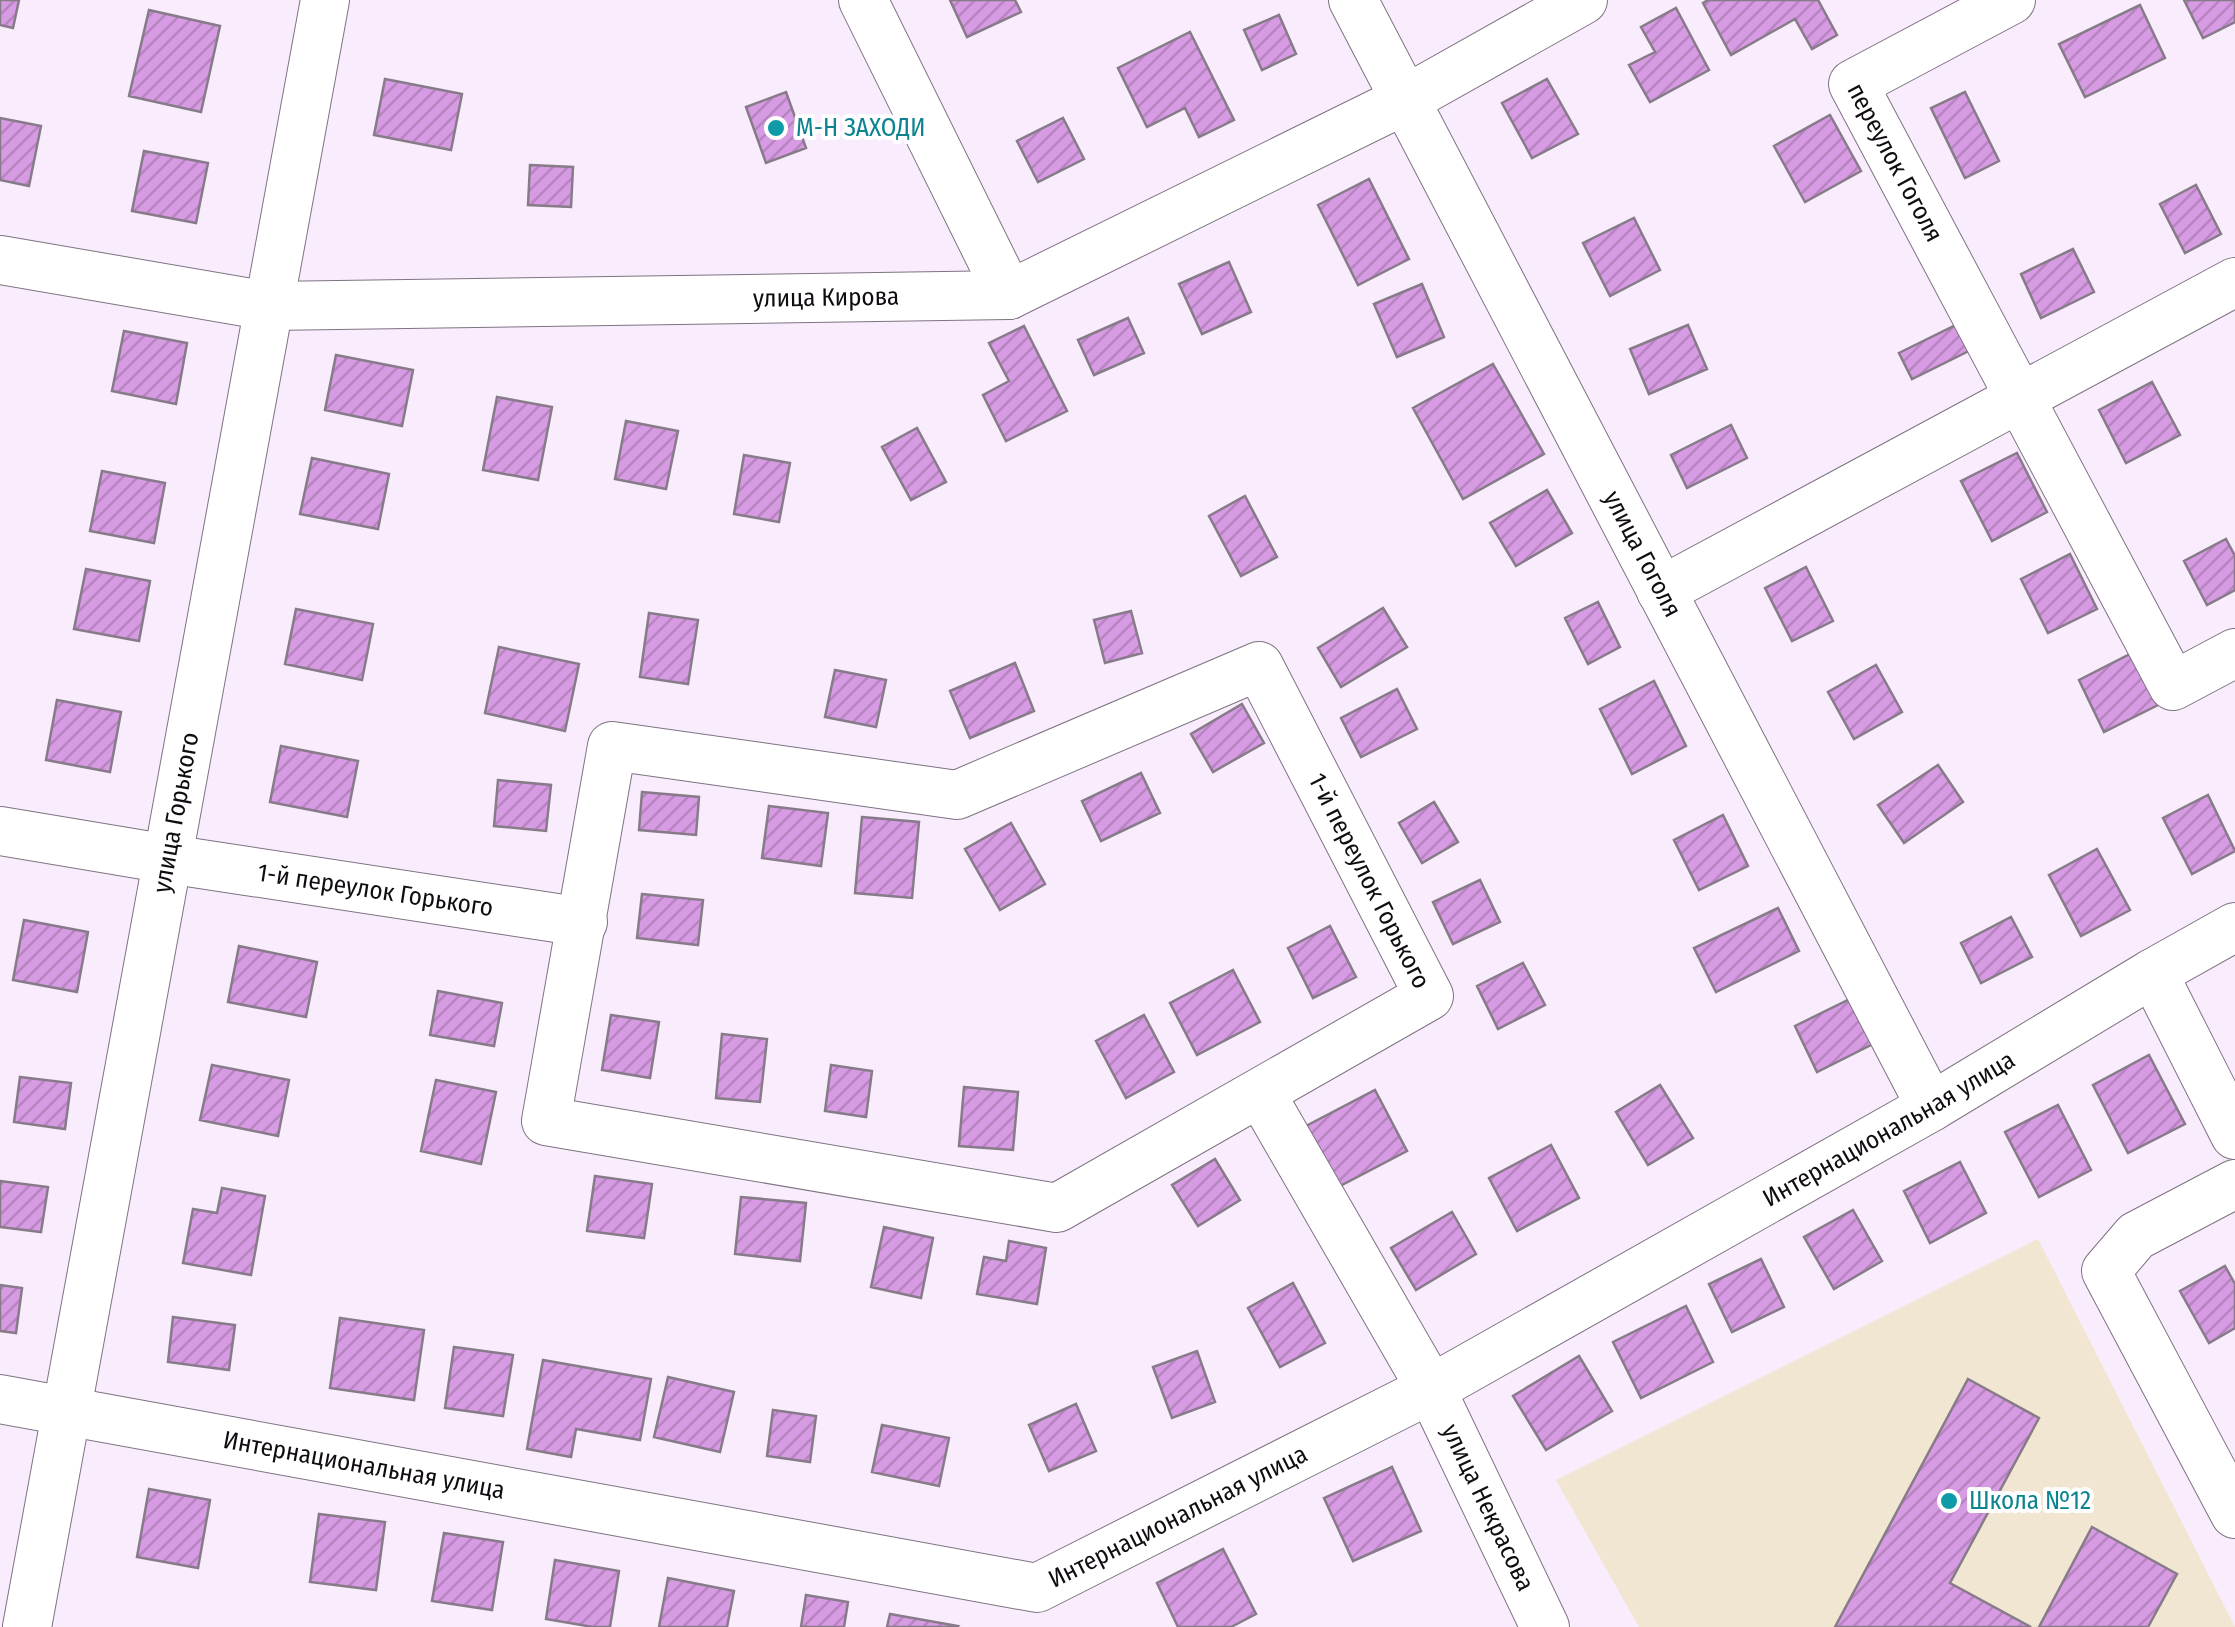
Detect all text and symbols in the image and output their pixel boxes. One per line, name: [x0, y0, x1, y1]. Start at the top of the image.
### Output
street label: переулок Гоголя: [1840, 78, 1949, 247]
place label: М-Н ЗАХОДИ: [796, 113, 925, 143]
marker: М-Н ЗАХОДИ: [765, 117, 787, 139]
street label: улица Кирова: [753, 282, 899, 314]
street label: улица Гоголя: [1597, 486, 1688, 622]
street label: улица Горького: [147, 730, 206, 895]
street label: 1-й переулок Горького: [1302, 768, 1436, 994]
street label: 1-й переулок Горького: [255, 858, 495, 923]
street label: Интернациональная улица: [1758, 1045, 2020, 1214]
street label: улица Некрасова: [1435, 1419, 1540, 1596]
street label: Интернациональная улица: [221, 1425, 507, 1506]
street label: Интернациональная улица: [1044, 1439, 1312, 1595]
place label: Школа №12: [1969, 1486, 2091, 1516]
marker: Школа №12: [1938, 1490, 1960, 1512]

